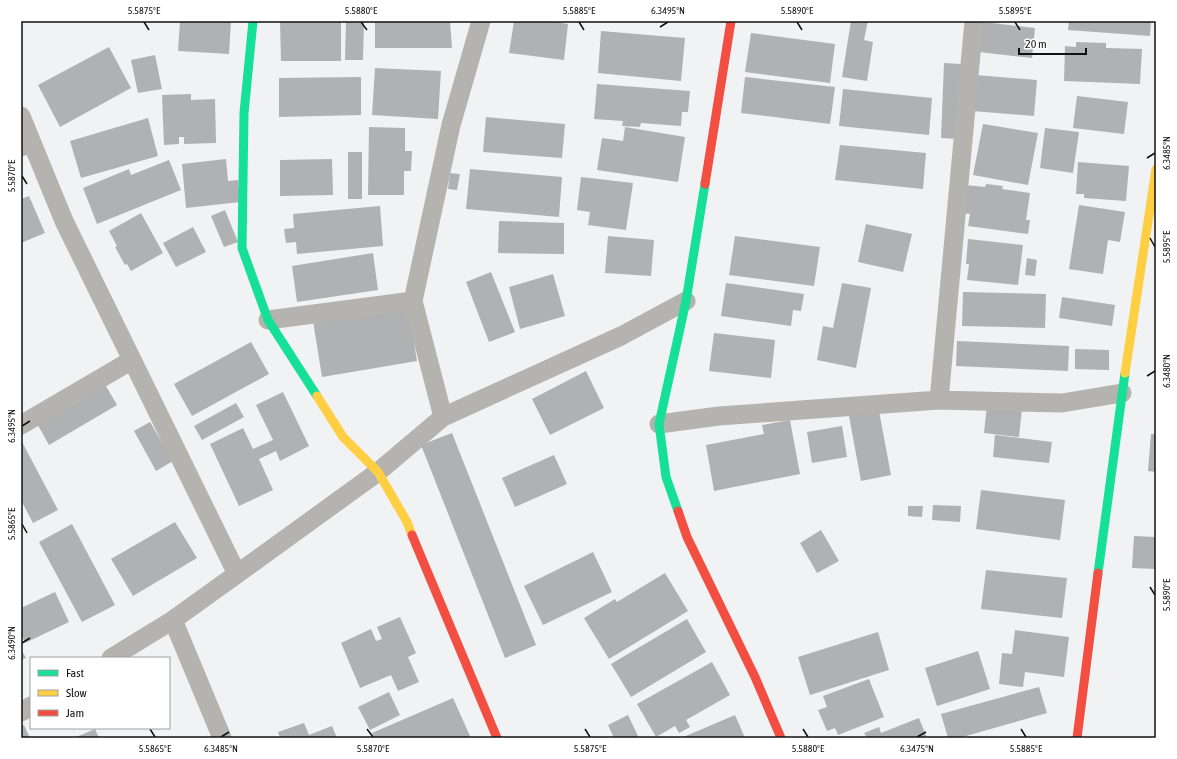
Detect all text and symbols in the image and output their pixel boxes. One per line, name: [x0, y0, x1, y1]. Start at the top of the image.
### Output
text: 5.5875°E: [128, 5, 161, 16]
text: 5.5880°E: [345, 5, 378, 16]
text: 5.5885°E: [563, 5, 596, 16]
text: 6.3495°N: [651, 5, 685, 16]
text: 5.5890°E: [781, 5, 814, 16]
text: 5.5895°E: [999, 5, 1032, 16]
scale bar: [1019, 30, 1086, 56]
text: 20 m: [1025, 37, 1047, 51]
text: 6.3485°N: [1161, 136, 1172, 170]
text: 5.5870°E: [6, 159, 17, 192]
text: 5.5895°E: [1161, 230, 1172, 263]
text: 6.3480°N: [1161, 354, 1172, 388]
text: 6.3495°N: [6, 409, 17, 443]
text: 5.5865°E: [6, 507, 17, 540]
text: 5.5890°E: [1161, 578, 1172, 611]
text: 6.3490°N: [6, 626, 17, 660]
legend: [30, 657, 170, 729]
text: Fast: [66, 666, 84, 680]
text: Slow: [66, 686, 87, 700]
text: Jam: [66, 706, 84, 720]
text: 5.5865°E: [139, 743, 172, 754]
text: 6.3485°N: [204, 743, 238, 754]
text: 5.5870°E: [357, 743, 390, 754]
text: 5.5875°E: [574, 743, 607, 754]
text: 5.5880°E: [792, 743, 825, 754]
text: 6.3475°N: [900, 743, 934, 754]
text: 5.5885°E: [1010, 743, 1043, 754]

